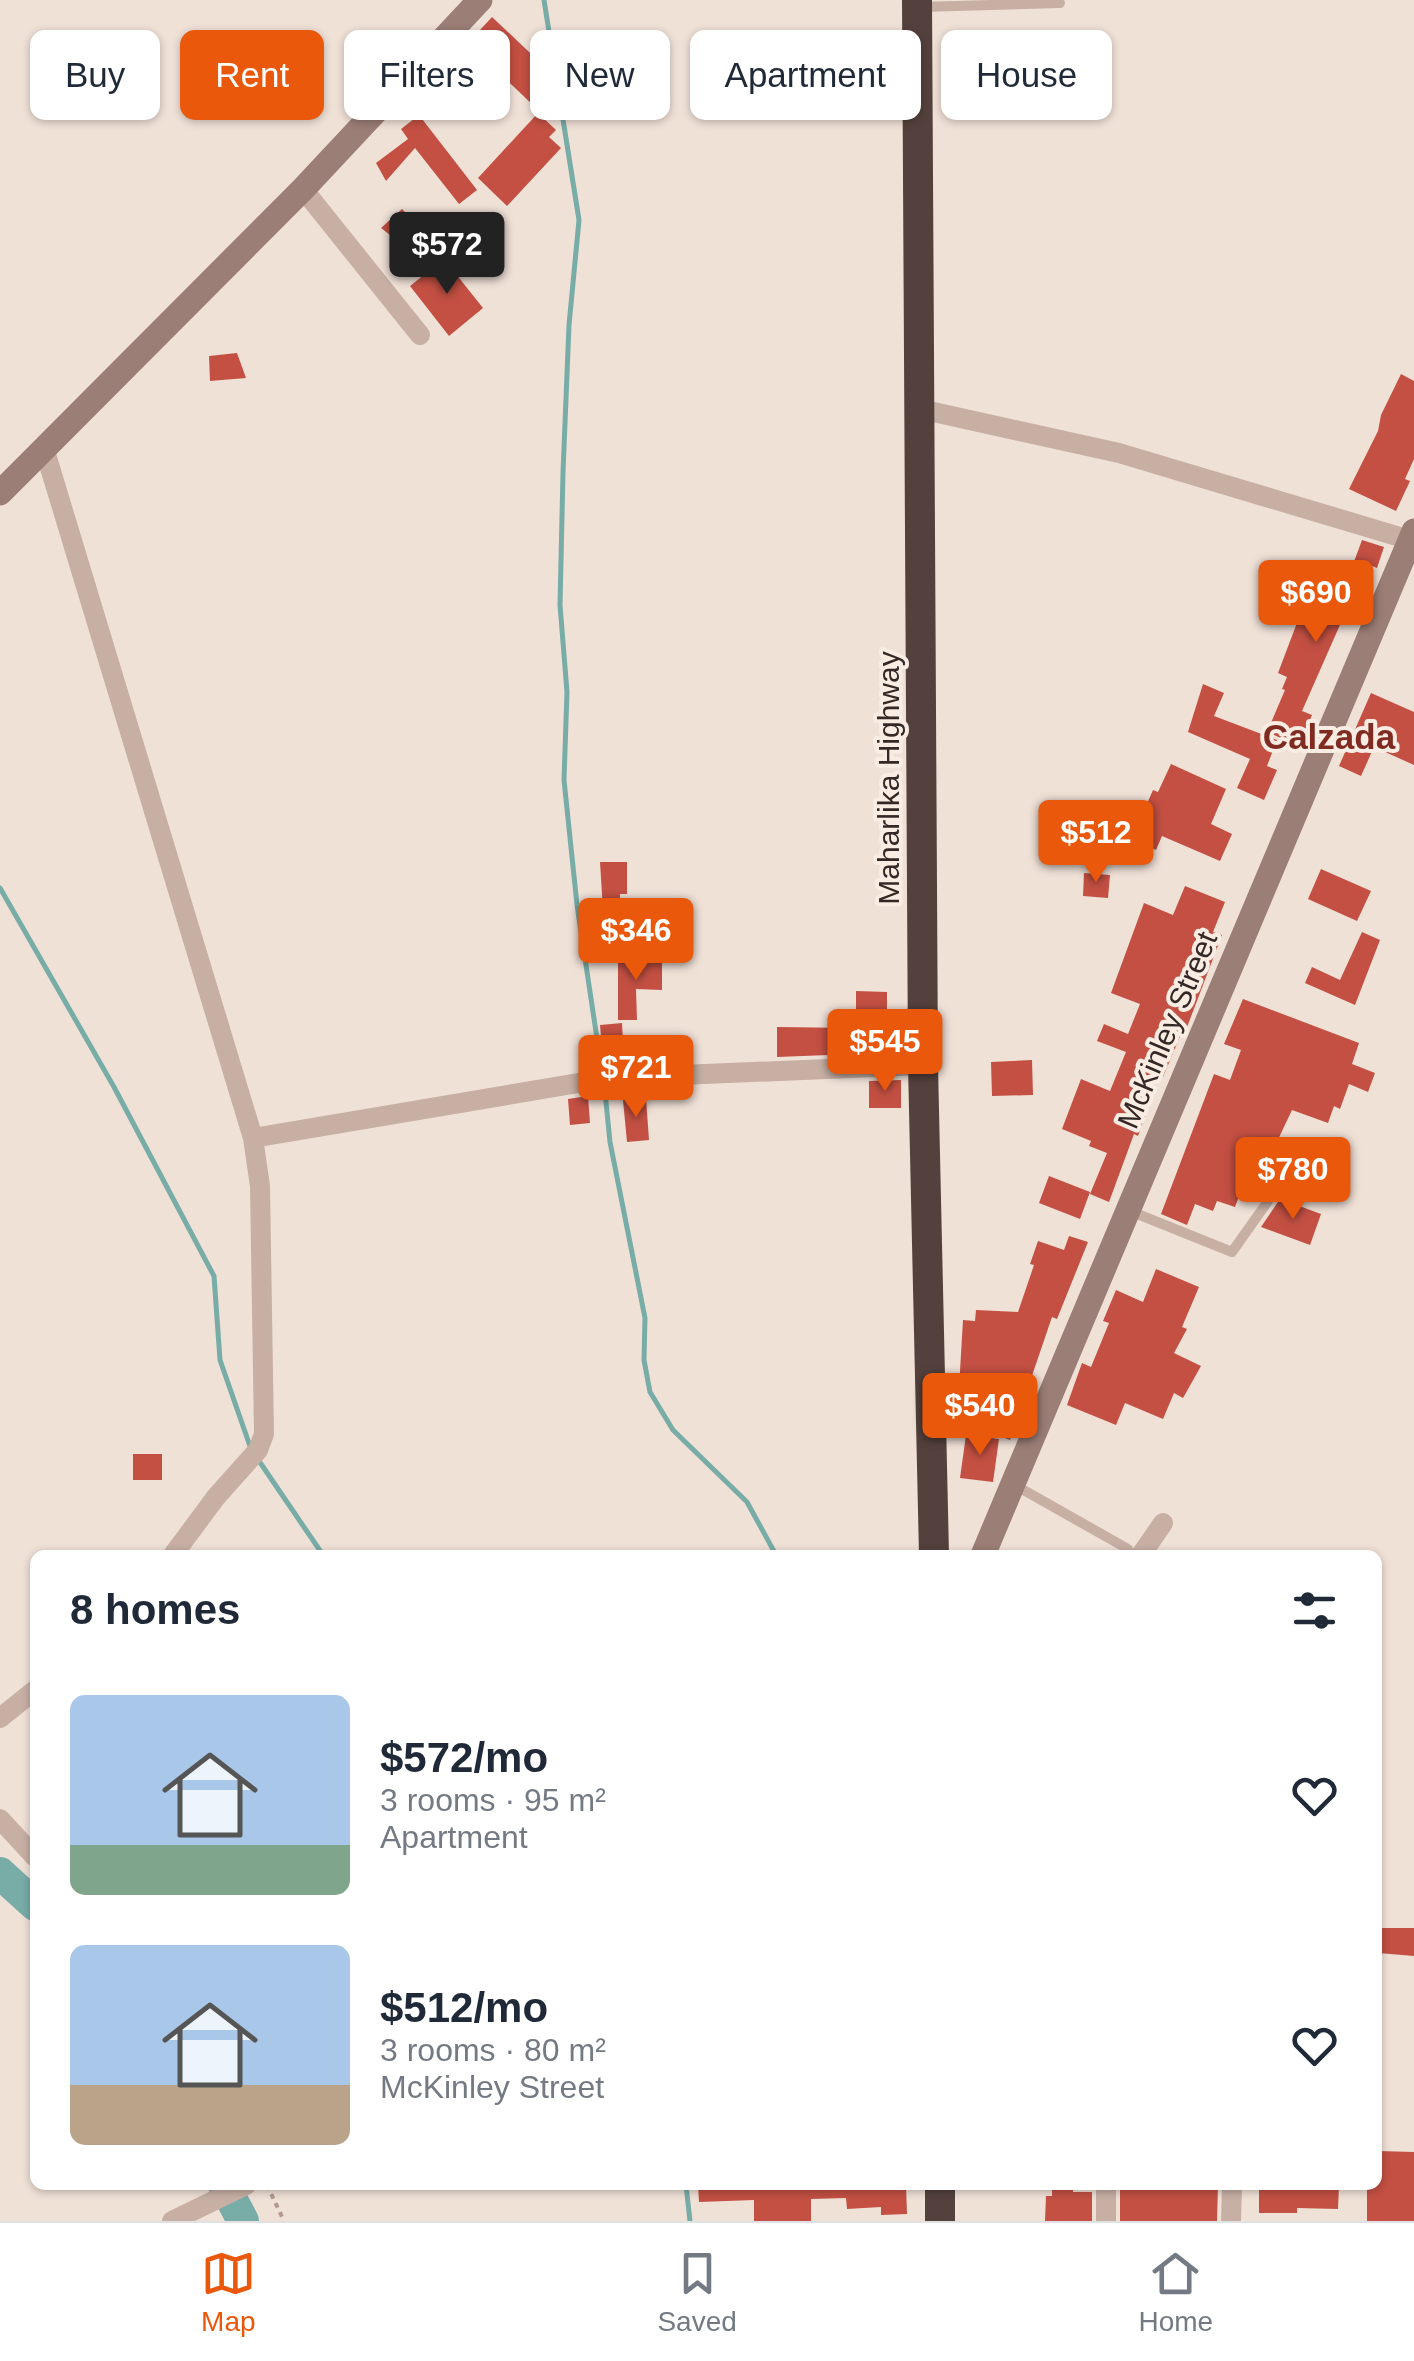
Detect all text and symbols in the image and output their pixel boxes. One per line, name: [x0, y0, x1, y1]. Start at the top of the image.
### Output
chip: Buy: [30, 30, 160, 120]
chip: Rent: [180, 30, 324, 120]
chip: Filters: [344, 30, 510, 120]
chip: New: [530, 30, 670, 120]
chip: Apartment: [690, 30, 921, 120]
chip: House: [941, 30, 1112, 120]
pin: $572: [388, 212, 506, 297]
text: $572: [411, 226, 483, 262]
pin: $690: [1257, 560, 1375, 645]
text: $690: [1280, 574, 1352, 610]
street label: Maharlika Highway: [872, 651, 905, 905]
district label: Calzada: [1263, 717, 1396, 756]
pin: $512: [1037, 800, 1155, 885]
text: $512: [1060, 814, 1132, 850]
pin: $346: [577, 898, 695, 983]
text: $346: [600, 912, 672, 948]
street label: McKinley Street: [1111, 926, 1223, 1133]
pin: $545: [826, 1009, 944, 1094]
text: $545: [849, 1023, 921, 1059]
pin: $721: [577, 1035, 695, 1120]
text: $721: [600, 1049, 672, 1085]
pin: $780: [1234, 1137, 1352, 1222]
text: $780: [1257, 1151, 1329, 1187]
pin: $540: [921, 1373, 1039, 1458]
text: $540: [944, 1387, 1016, 1423]
icon: filters: [1287, 1583, 1342, 1638]
text: 8 homes: [70, 1586, 240, 1633]
text: $572/mo: [380, 1734, 548, 1781]
icon: home: [150, 1735, 270, 1855]
icon: heart: [1287, 1768, 1342, 1823]
text: 3 rooms · 95 m²: [380, 1782, 606, 1818]
text: Apartment: [380, 1819, 528, 1855]
text: $512/mo: [380, 1984, 548, 2031]
icon: home: [150, 1985, 270, 2105]
icon: heart: [1287, 2018, 1342, 2073]
text: 3 rooms · 80 m²: [380, 2032, 606, 2068]
text: McKinley Street: [380, 2069, 604, 2105]
tab: Map: [201, 2246, 256, 2338]
tab: Saved: [657, 2246, 737, 2338]
tab: Home: [1138, 2246, 1213, 2338]

